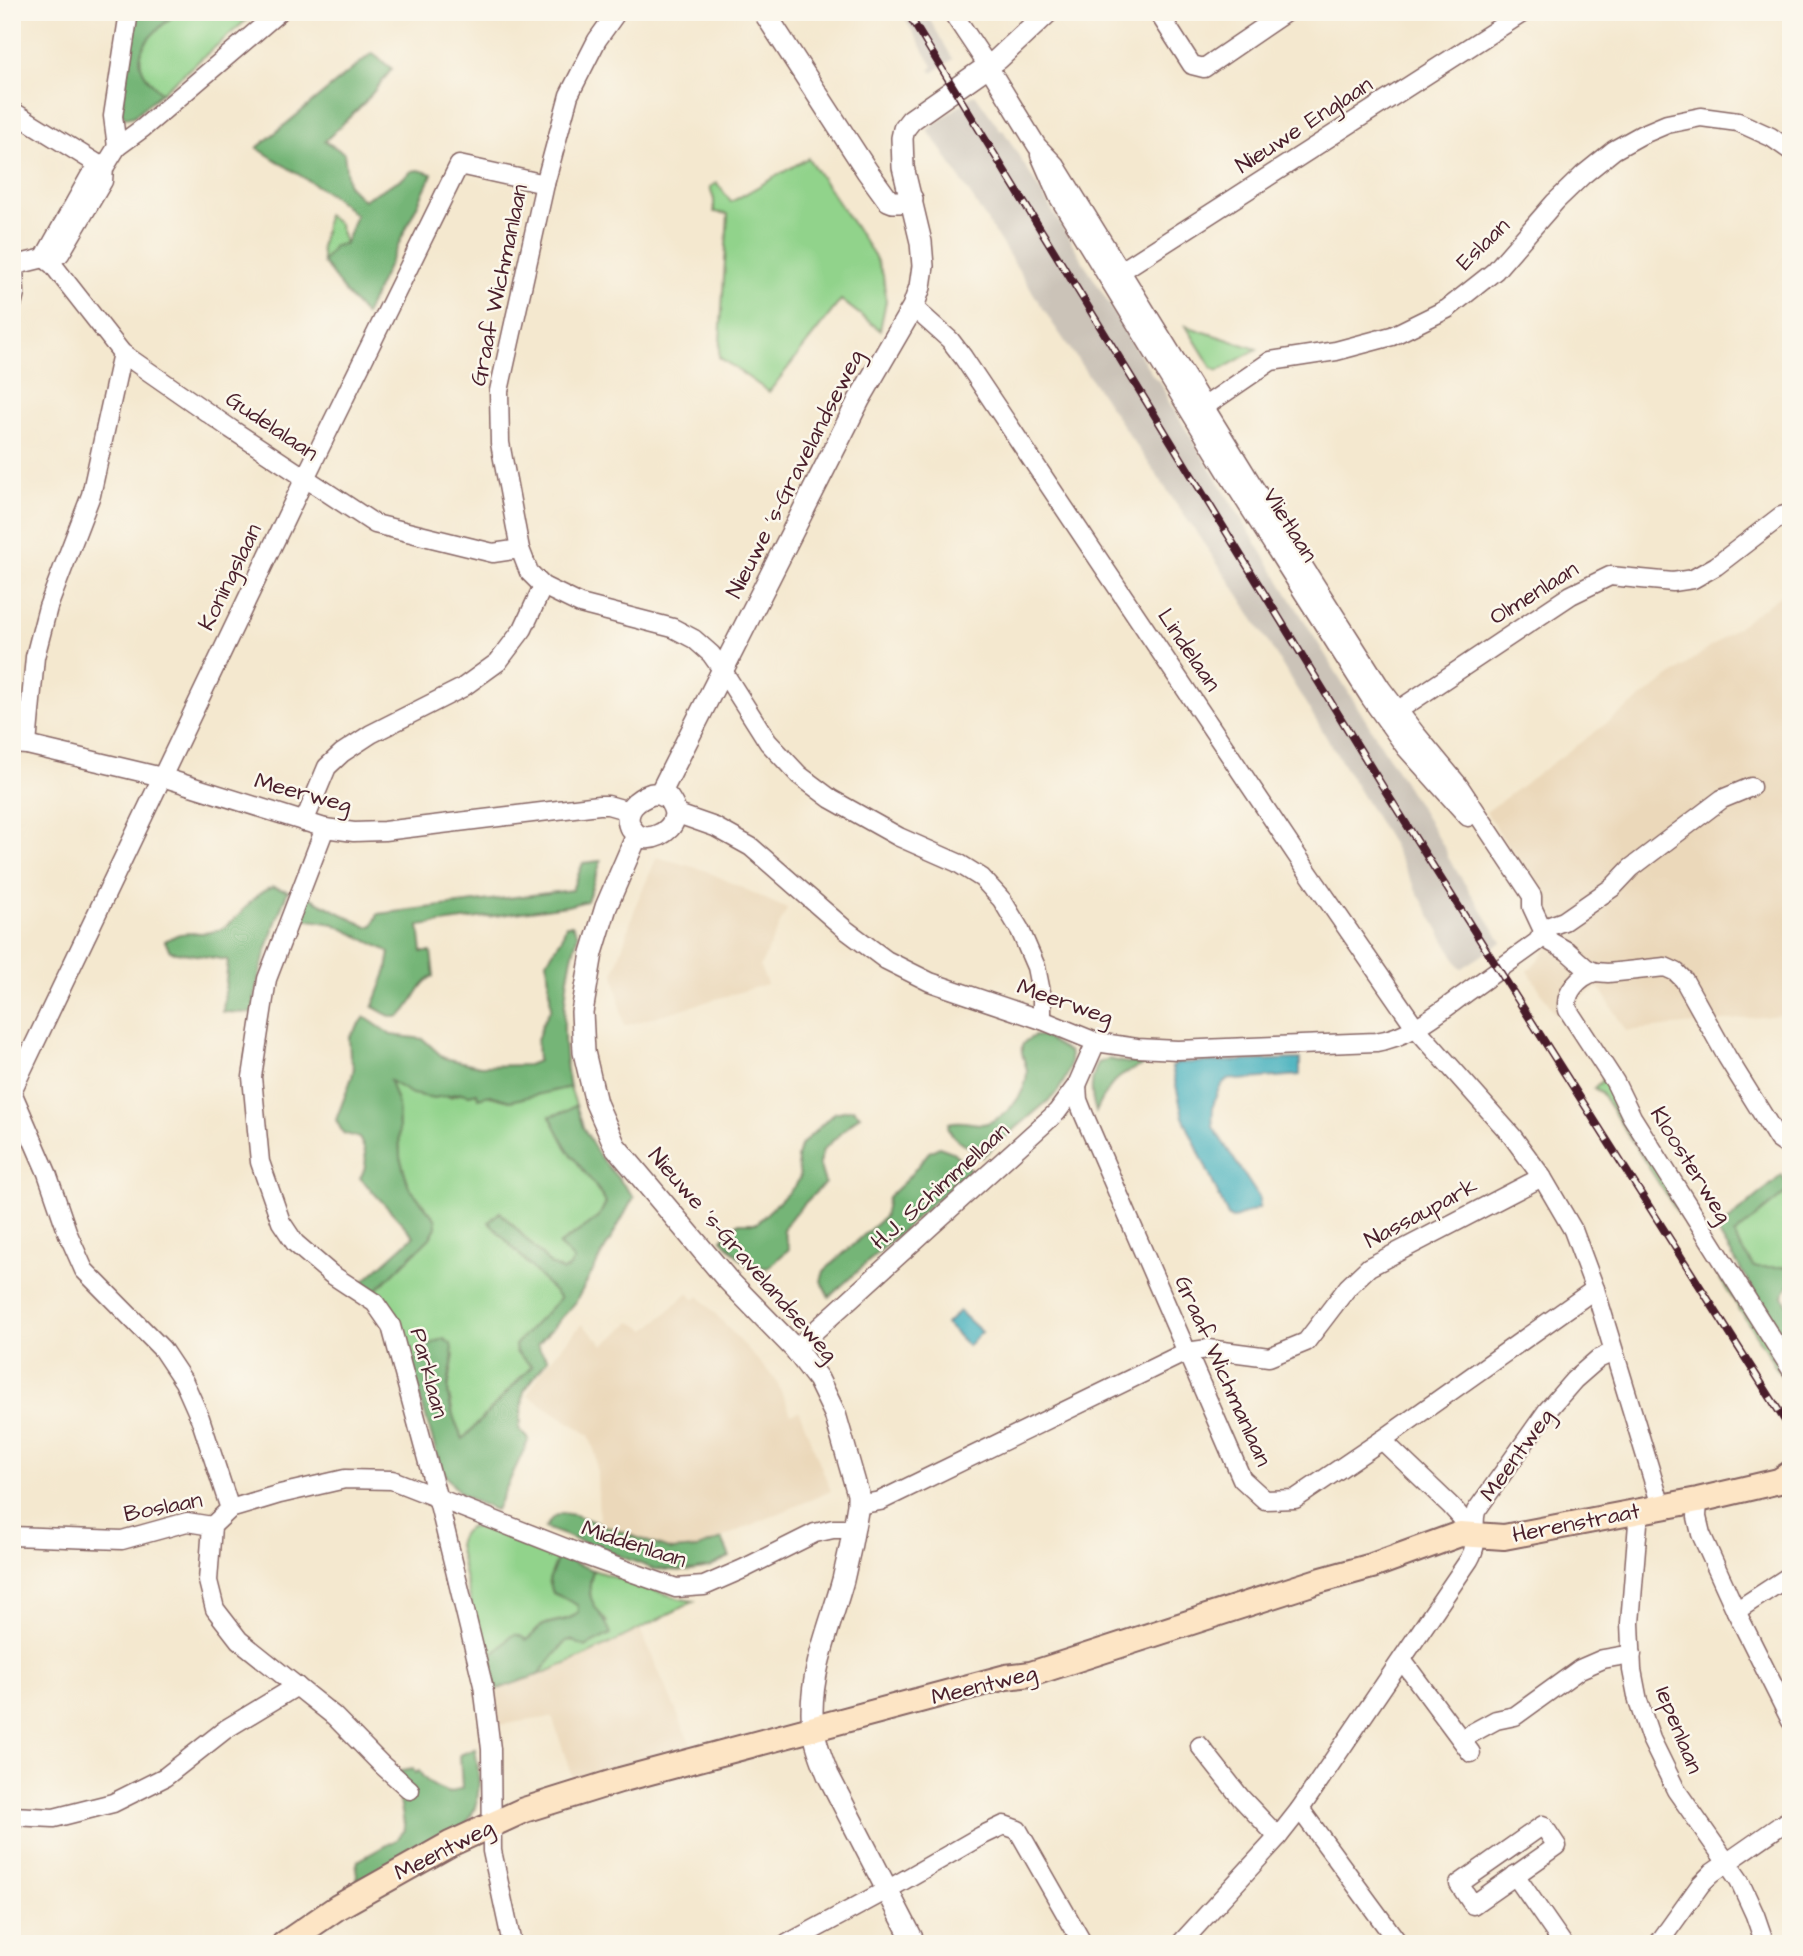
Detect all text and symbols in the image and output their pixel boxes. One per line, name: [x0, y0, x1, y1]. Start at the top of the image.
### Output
street label: Nieuwe Englaan: [1229, 69, 1379, 182]
street label: Graaf Wichmanlaan: [462, 181, 536, 389]
street label: Eslaan: [1449, 210, 1517, 278]
street label: Nieuwe 's-Gravelandseweg: [718, 344, 873, 604]
street label: Gudelalaan: [219, 383, 325, 469]
street label: Vlietlaan: [1255, 482, 1325, 568]
street label: Koningslaan: [190, 518, 271, 636]
street label: Olmenlaan: [1483, 553, 1585, 633]
street label: Lindelaan: [1150, 602, 1228, 698]
street label: Meerweg: [251, 765, 355, 822]
street label: Meerweg: [1012, 971, 1117, 1034]
street label: Kloosterweg: [1642, 1100, 1740, 1230]
street label: H.J. Schimmellaan: [864, 1115, 1016, 1257]
street label: Nieuwe 's-Gravelandseweg: [640, 1141, 845, 1370]
street label: Nassaupark: [1359, 1170, 1483, 1256]
street label: Graaf Wichmanlaan: [1167, 1271, 1279, 1471]
street label: Parklaan: [402, 1325, 456, 1421]
street label: Meentweg: [1472, 1402, 1562, 1509]
street label: Boslaan: [121, 1484, 205, 1530]
street label: Herenstraat: [1510, 1495, 1643, 1551]
street label: Middenlaan: [577, 1512, 691, 1576]
street label: Meentweg: [928, 1656, 1040, 1715]
street label: Iepenlaan: [1647, 1682, 1711, 1778]
street label: Meentweg: [389, 1811, 500, 1890]

